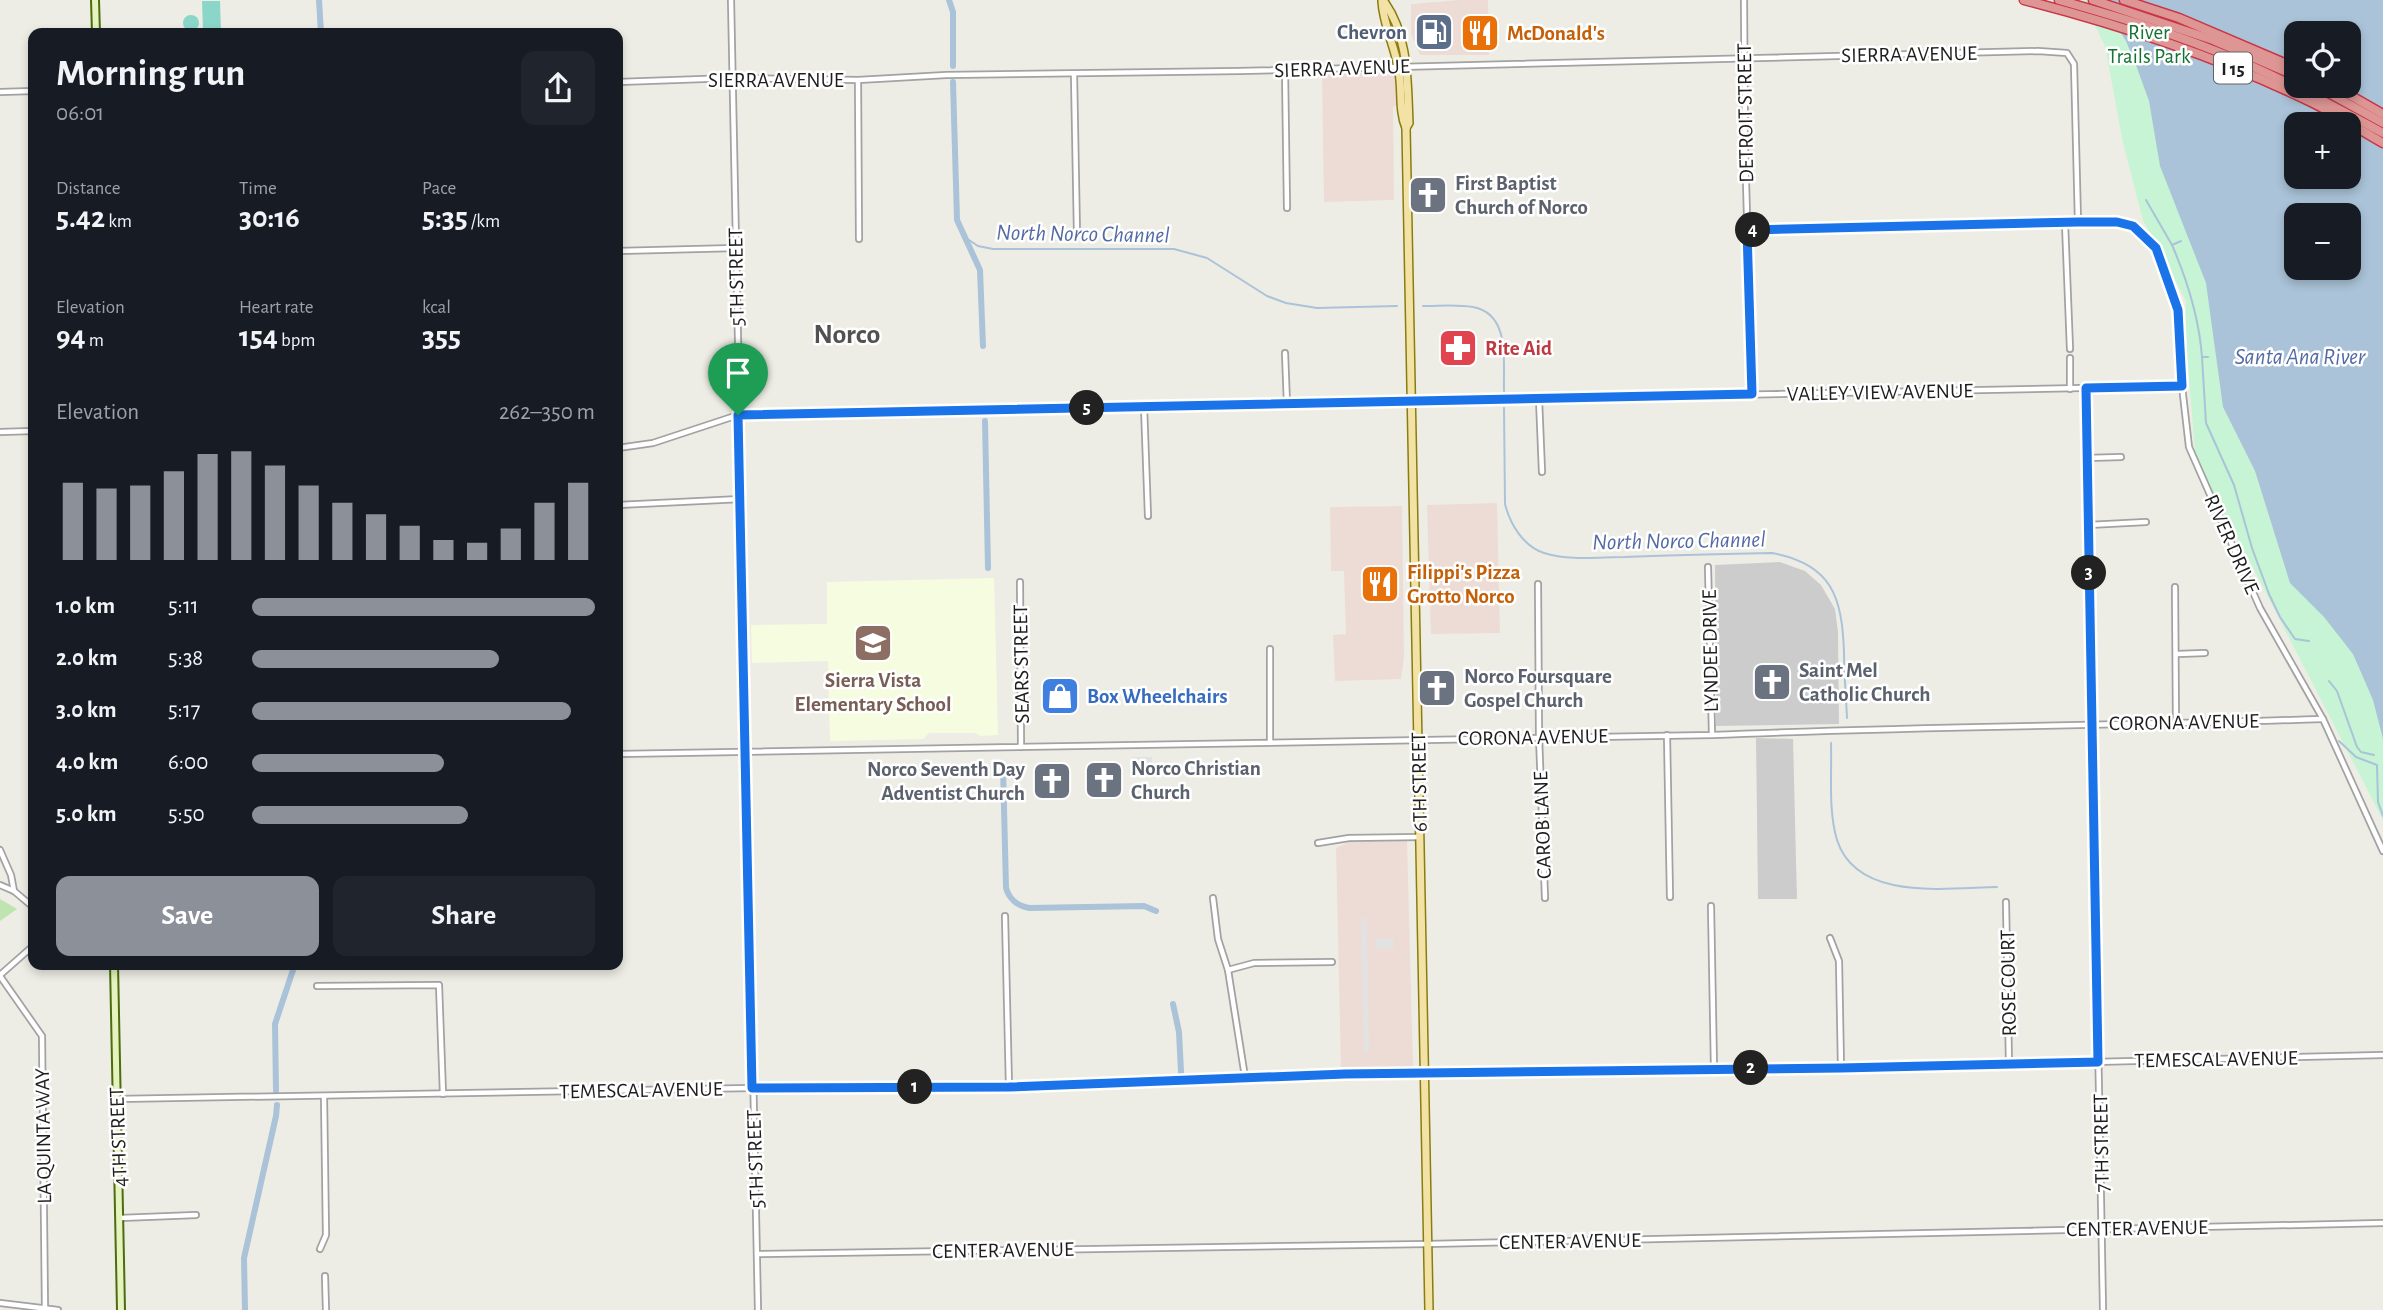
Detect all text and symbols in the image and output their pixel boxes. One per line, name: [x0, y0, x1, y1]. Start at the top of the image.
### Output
fuel station icon: Chevron: [1413, 11, 1455, 53]
restaurant icon: McDonald's: [1459, 12, 1501, 54]
map controls: [2284, 21, 2361, 280]
button: locate: [2284, 21, 2361, 98]
place label: Chevron: [1337, 22, 1407, 43]
park label: River Trails Park: [2108, 22, 2191, 67]
place label: McDonald's: [1507, 23, 1605, 44]
street label: DETROIT STREET: [1734, 43, 1757, 183]
street label: SIERRA AVENUE: [1841, 43, 1977, 66]
button: share: [521, 51, 595, 125]
road number: I 15: [2214, 52, 2252, 83]
text: Morning run: [56, 55, 245, 93]
street label: SIERRA AVENUE: [1274, 56, 1410, 81]
street label: SIERRA AVENUE: [708, 70, 844, 91]
text: 06:01: [56, 102, 104, 125]
button: +: [2284, 112, 2361, 189]
place label: First Baptist Church of Norco: [1455, 173, 1588, 218]
church icon: First Baptist Church of Norco: [1407, 174, 1449, 216]
text: Distance: [56, 179, 120, 198]
text: Time: [239, 179, 277, 198]
text: Pace: [422, 179, 456, 198]
text: 5.42: [56, 203, 105, 233]
text: 30:16: [239, 203, 300, 233]
text: 5:35: [422, 203, 468, 233]
button: −: [2284, 203, 2361, 280]
text: km: [105, 212, 132, 231]
text: /km: [468, 212, 500, 231]
pin: 4: [1736, 212, 1770, 247]
text: 4: [1748, 220, 1757, 239]
water label: North Norco Channel: [996, 221, 1170, 248]
street label: 5TH STREET: [725, 227, 748, 327]
text: Elevation: [56, 298, 125, 317]
text: Heart rate: [239, 298, 314, 317]
text: kcal: [422, 298, 451, 317]
district label: Norco: [814, 321, 880, 349]
text: 94: [56, 322, 86, 352]
text: 154: [239, 322, 278, 352]
text: 355: [422, 322, 461, 352]
pharmacy icon: Rite Aid: [1437, 327, 1479, 369]
text: m: [86, 331, 104, 350]
text: bpm: [278, 331, 315, 350]
place label: Rite Aid: [1485, 338, 1552, 359]
pin: [708, 343, 768, 415]
water label: Santa Ana River: [2235, 346, 2366, 369]
icon: arrive: [719, 354, 757, 392]
street label: VALLEY VIEW AVENUE: [1786, 380, 1974, 405]
pin: 5: [1070, 390, 1104, 426]
text: 5: [1082, 398, 1091, 417]
text: Elevation: [56, 401, 139, 424]
text: 262–350 m: [499, 401, 595, 424]
street label: RIVER DRIVE: [2200, 491, 2263, 597]
water label: North Norco Channel: [1592, 528, 1766, 555]
pin: 3: [2072, 556, 2106, 590]
place label: Filippi's Pizza Grotto Norco: [1407, 562, 1521, 607]
restaurant icon: Filippi's Pizza Grotto Norco: [1359, 563, 1401, 605]
text: 3: [2084, 563, 2093, 582]
street label: LYNDEE DRIVE: [1699, 589, 1722, 713]
text: 1.0 km: [56, 595, 115, 618]
text: 5:11: [168, 595, 199, 618]
street label: SEARS STREET: [1010, 604, 1033, 724]
school or university icon: Sierra Vista Elementary School: [852, 622, 894, 664]
text: 2.0 km: [56, 647, 118, 670]
text: 5:38: [168, 647, 203, 670]
place label: Saint Mel Catholic Church: [1799, 660, 1930, 705]
church icon: Saint Mel Catholic Church: [1751, 661, 1793, 703]
place label: Norco Foursquare Gospel Church: [1464, 666, 1612, 711]
church icon: Norco Foursquare Gospel Church: [1416, 667, 1458, 709]
place label: Sierra Vista Elementary School: [795, 670, 951, 715]
shop icon: Box Wheelchairs: [1039, 675, 1081, 717]
place label: Box Wheelchairs: [1087, 686, 1227, 707]
text: 3.0 km: [56, 699, 117, 722]
text: 5:17: [168, 699, 200, 722]
street label: CORONA AVENUE: [2109, 711, 2259, 734]
street label: CORONA AVENUE: [1458, 726, 1608, 749]
street label: 6TH STREET: [1408, 732, 1431, 832]
text: 4.0 km: [56, 751, 118, 774]
text: 6:00: [168, 751, 208, 774]
place label: Norco Christian Church: [1131, 758, 1261, 803]
place label: Norco Seventh Day Adventist Church: [867, 759, 1026, 804]
church icon: Norco Christian Church: [1083, 759, 1125, 801]
church icon: Norco Seventh Day Adventist Church: [1031, 760, 1073, 802]
street label: CAROB LANE: [1530, 771, 1555, 879]
text: 5.0 km: [56, 803, 117, 826]
text: 5:50: [168, 803, 205, 826]
button: Save: [56, 876, 319, 956]
button: Share: [333, 876, 595, 956]
street label: ROSE COURT: [1997, 929, 2020, 1037]
street label: TEMESCAL AVENUE: [2134, 1048, 2298, 1071]
pin: 2: [1734, 1050, 1768, 1086]
text: 2: [1746, 1058, 1755, 1077]
street label: LA QUINTA WAY: [32, 1068, 55, 1204]
pin: 1: [898, 1070, 932, 1104]
text: 1: [911, 1077, 918, 1096]
street label: TEMESCAL AVENUE: [559, 1079, 723, 1102]
street label: 4TH STREET: [106, 1087, 131, 1187]
street label: 7TH STREET: [2090, 1093, 2113, 1193]
street label: 5TH STREET: [743, 1109, 768, 1209]
street label: CENTER AVENUE: [2066, 1217, 2208, 1240]
street label: CENTER AVENUE: [1499, 1230, 1641, 1253]
street label: CENTER AVENUE: [932, 1239, 1074, 1262]

